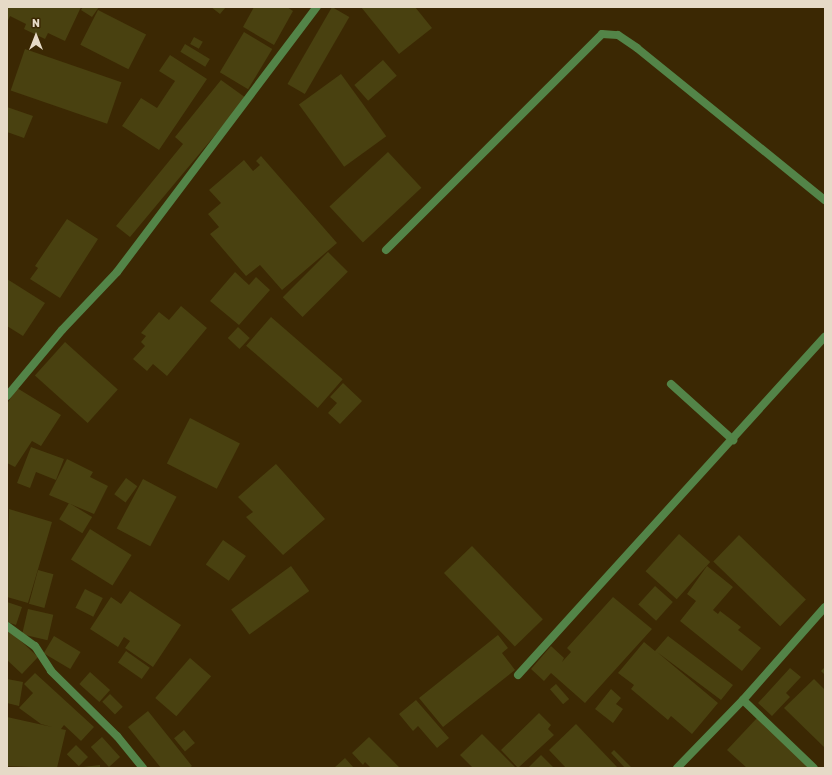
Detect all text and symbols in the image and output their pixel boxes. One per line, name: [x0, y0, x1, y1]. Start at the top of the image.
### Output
north arrow: [16, 16, 56, 56]
text: N: [32, 17, 40, 30]

